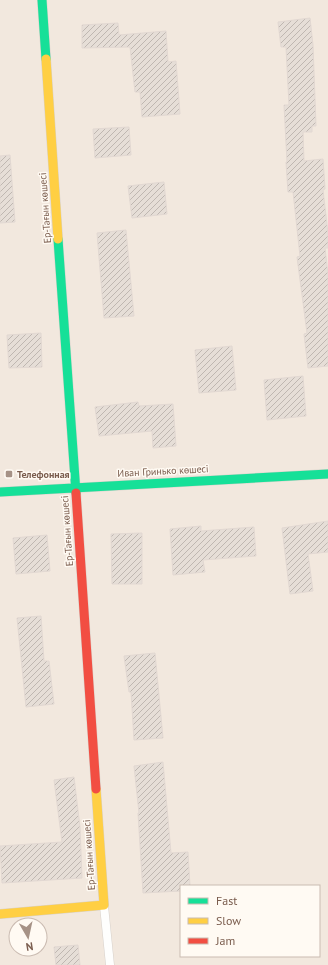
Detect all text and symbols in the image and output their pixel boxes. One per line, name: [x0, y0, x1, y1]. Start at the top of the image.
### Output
street label: Ер-Тағын көшесі: [36, 172, 54, 244]
street label: Иван Гринько көшесі: [117, 462, 209, 480]
place label: Телефонная: [17, 468, 70, 481]
marker: Телефонная: [4, 469, 14, 479]
street label: Ер-Тағын көшесі: [58, 495, 76, 567]
street label: Ер-Тағын көшесі: [80, 819, 98, 891]
legend: [180, 885, 320, 957]
text: Fast: [216, 893, 237, 908]
text: Slow: [216, 913, 241, 928]
north arrow: [8, 917, 48, 957]
text: Jam: [215, 933, 235, 948]
text: N: [25, 939, 34, 954]

